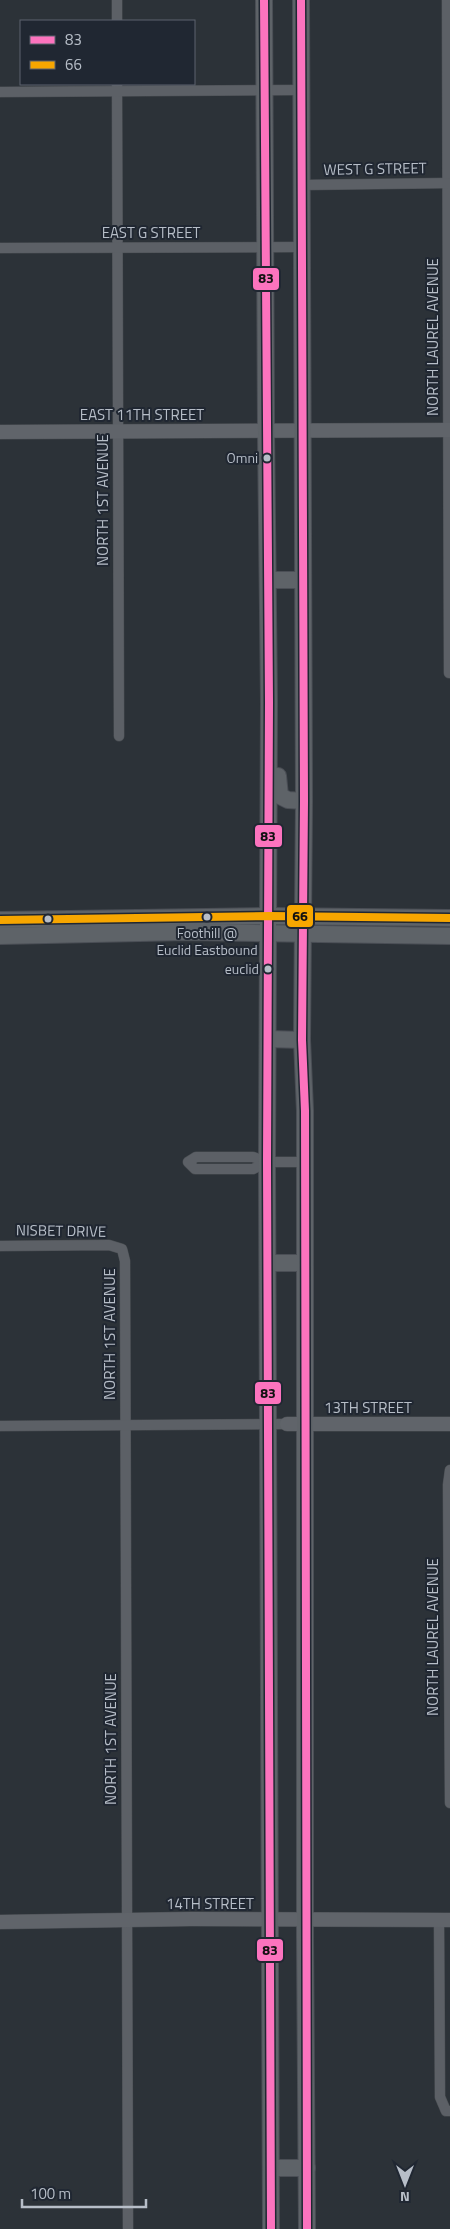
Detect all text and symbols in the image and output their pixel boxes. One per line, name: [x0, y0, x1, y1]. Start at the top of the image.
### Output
legend: [20, 20, 195, 85]
text: 83: [65, 28, 82, 51]
text: 66: [65, 53, 82, 76]
street label: WEST G STREET: [323, 156, 427, 181]
street label: EAST G STREET: [102, 221, 200, 244]
street label: NORTH LAUREL AVENUE: [421, 258, 444, 416]
line badge: 83: [252, 267, 280, 291]
text: 83: [258, 267, 274, 288]
street label: EAST 11TH STREET: [80, 403, 204, 426]
street label: NORTH 1ST AVENUE: [91, 434, 114, 566]
place label: Omni: [226, 447, 258, 468]
marker: Omni: [262, 453, 272, 463]
line badge: 83: [254, 824, 283, 848]
text: 83: [260, 825, 276, 846]
line badge: 66: [286, 904, 314, 928]
text: 66: [292, 905, 308, 926]
marker: Foothill @ Euclid Eastbound: [202, 912, 212, 922]
unlabelled marker: [43, 914, 53, 924]
place label: Foothill @ Euclid Eastbound: [156, 922, 258, 960]
place label: euclid: [225, 958, 259, 979]
marker: euclid: [263, 964, 273, 974]
street label: NISBET DRIVE: [16, 1218, 106, 1243]
street label: NORTH 1ST AVENUE: [98, 1268, 121, 1400]
line badge: 83: [254, 1381, 282, 1405]
text: 83: [260, 1382, 276, 1403]
street label: 13TH STREET: [324, 1396, 412, 1419]
street label: NORTH LAUREL AVENUE: [421, 1558, 444, 1716]
street label: NORTH 1ST AVENUE: [99, 1673, 122, 1805]
street label: 14TH STREET: [166, 1892, 254, 1915]
line badge: 83: [256, 1938, 284, 1962]
text: 83: [262, 1939, 278, 1960]
north arrow: [380, 2159, 430, 2209]
scale bar: [22, 2176, 146, 2208]
text: 100 m: [30, 2182, 71, 2205]
text: N: [400, 2187, 410, 2208]

